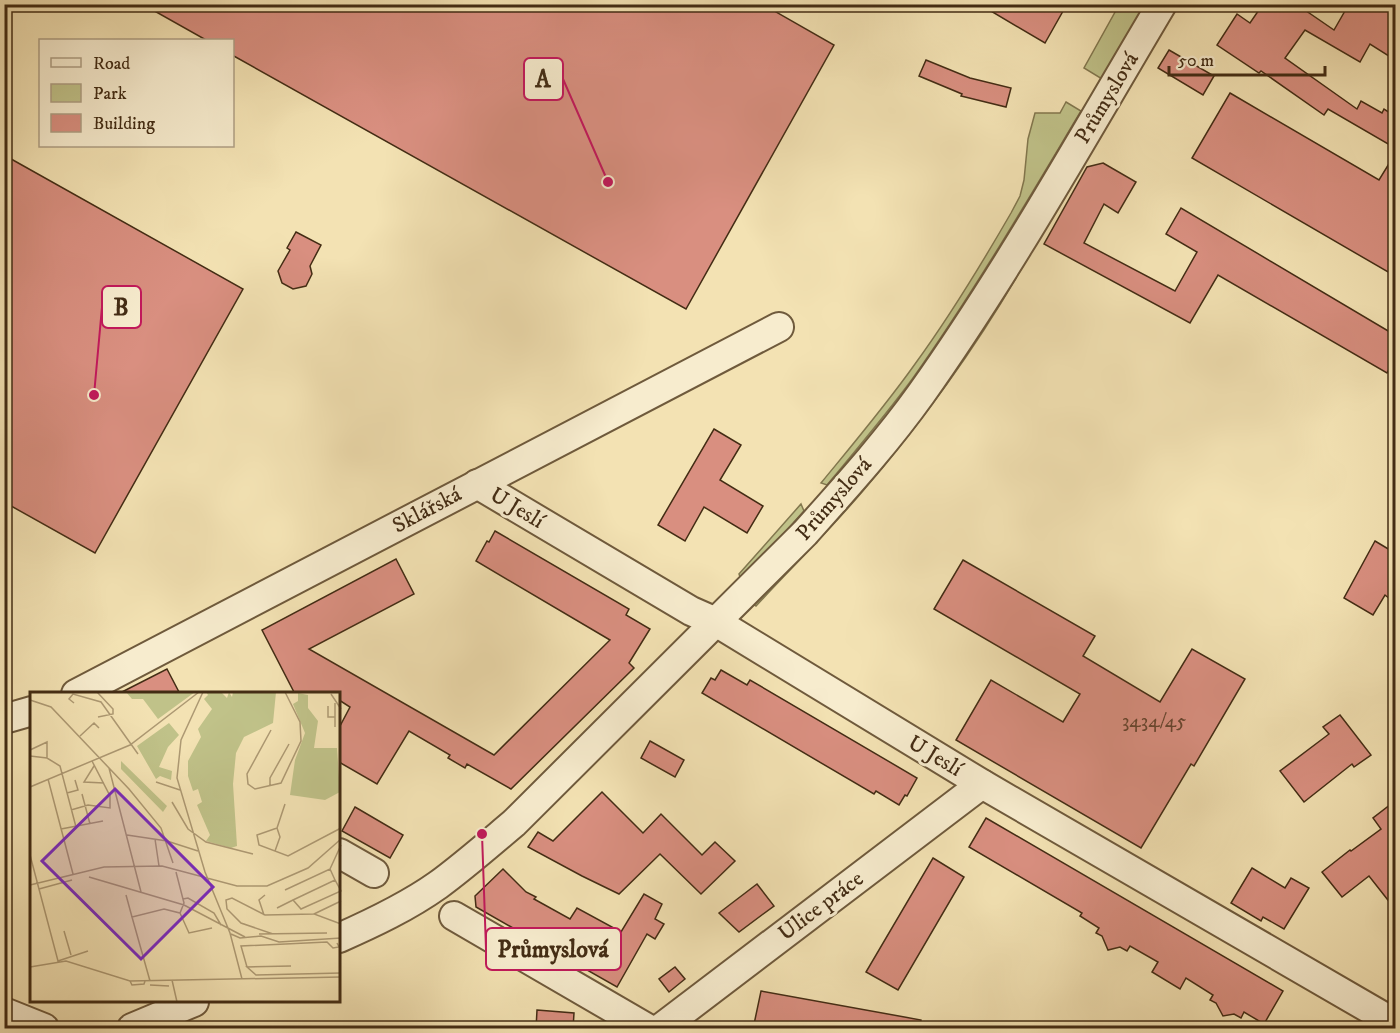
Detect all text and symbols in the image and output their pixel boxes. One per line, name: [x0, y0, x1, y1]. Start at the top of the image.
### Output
legend: [39, 39, 234, 147]
scale bar: [1169, 39, 1325, 77]
street label: Průmyslová: [1069, 47, 1145, 149]
text: 50 m: [1178, 50, 1214, 72]
text: Road: [93, 53, 130, 75]
callout: A: [524, 58, 563, 100]
text: A: [534, 65, 551, 95]
text: Park: [93, 83, 127, 105]
text: Building: [93, 113, 155, 135]
callout: B: [102, 286, 141, 328]
text: B: [113, 293, 129, 323]
street label: Průmyslová: [790, 451, 878, 546]
street label: Sklářská: [388, 480, 467, 539]
street label: U Jeslí: [485, 481, 550, 535]
inset map: [30, 692, 340, 1003]
house number: 3434/45: [1122, 709, 1186, 734]
street label: U Jeslí: [903, 729, 968, 783]
street label: Ulice práce: [773, 865, 869, 947]
callout: Průmyslová: [486, 928, 621, 970]
text: Průmyslová: [497, 935, 609, 965]

